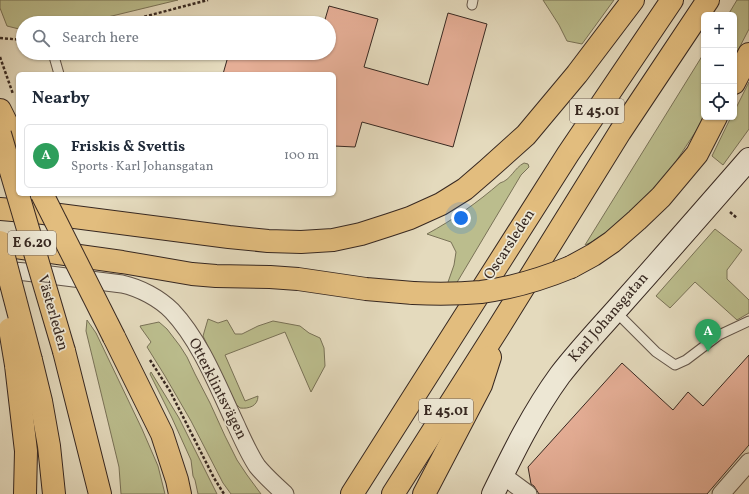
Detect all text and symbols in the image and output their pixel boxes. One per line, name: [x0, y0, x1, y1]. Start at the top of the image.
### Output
map controls: [701, 12, 737, 120]
button: +: [701, 12, 737, 48]
search box: [16, 16, 336, 60]
icon: search: [30, 27, 52, 49]
text: Search here: [62, 28, 139, 49]
button: −: [701, 48, 737, 84]
button: locate: [701, 84, 737, 120]
text: Nearby: [32, 87, 90, 110]
road number: E 45.01: [570, 99, 624, 123]
text: Friskis & Svettis: [71, 137, 185, 158]
text: A: [41, 147, 51, 165]
text: 100 m: [284, 147, 319, 165]
text: Sports · Karl Johansgatan: [71, 158, 213, 176]
street label: Oscarsleden: [479, 206, 541, 284]
your location: [451, 208, 471, 228]
road number: E 6.20: [8, 231, 56, 255]
street label: Karl Johansgatan: [564, 269, 654, 367]
street label: Västerleden: [31, 273, 73, 353]
pin: A: [695, 319, 721, 352]
street label: Otterklintsvägen: [182, 335, 252, 443]
road number: E 45.01: [419, 399, 473, 423]

